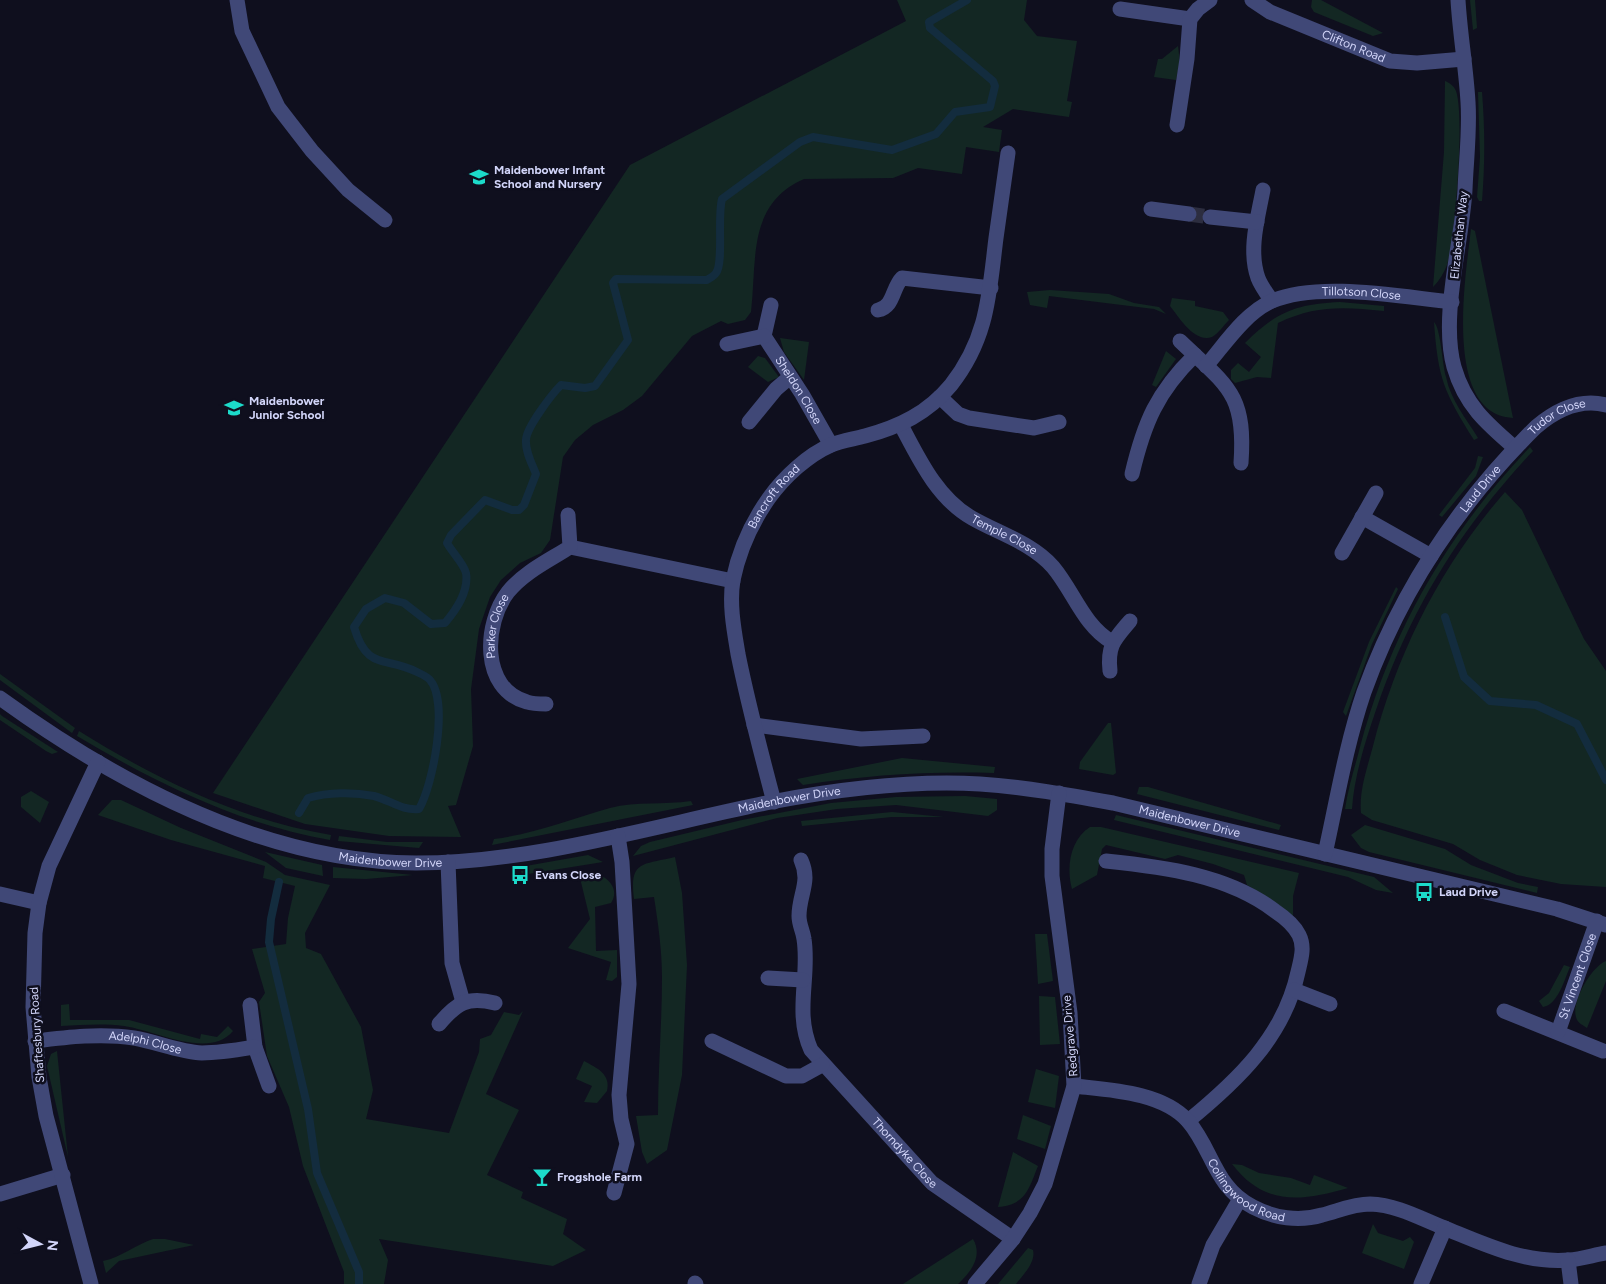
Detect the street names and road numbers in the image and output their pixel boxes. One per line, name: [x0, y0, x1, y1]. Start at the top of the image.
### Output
street label: Clifton Road: [1320, 27, 1387, 65]
street label: Elizabethan Way: [1447, 190, 1471, 280]
street label: Tillotson Close: [1322, 284, 1402, 303]
street label: Sheldon Close: [772, 354, 825, 427]
street label: Tudor Close: [1525, 396, 1587, 438]
street label: Bancroft Road: [745, 461, 802, 531]
street label: Laud Drive: [1457, 462, 1504, 515]
street label: Temple Close: [969, 512, 1040, 558]
street label: Parker Close: [484, 591, 512, 659]
street label: Maidenbower Drive: [737, 784, 842, 816]
street label: Maidenbower Drive: [1137, 802, 1242, 840]
street label: Maidenbower Drive: [338, 849, 443, 870]
street label: St Vincent Close: [1556, 931, 1599, 1021]
street label: Shaftesbury Road: [27, 987, 47, 1083]
street label: Redgrave Drive: [1059, 994, 1081, 1077]
street label: Adelphi Close: [108, 1029, 183, 1057]
street label: Thorndyke Close: [869, 1115, 940, 1191]
street label: Collingwood Road: [1205, 1156, 1286, 1224]

